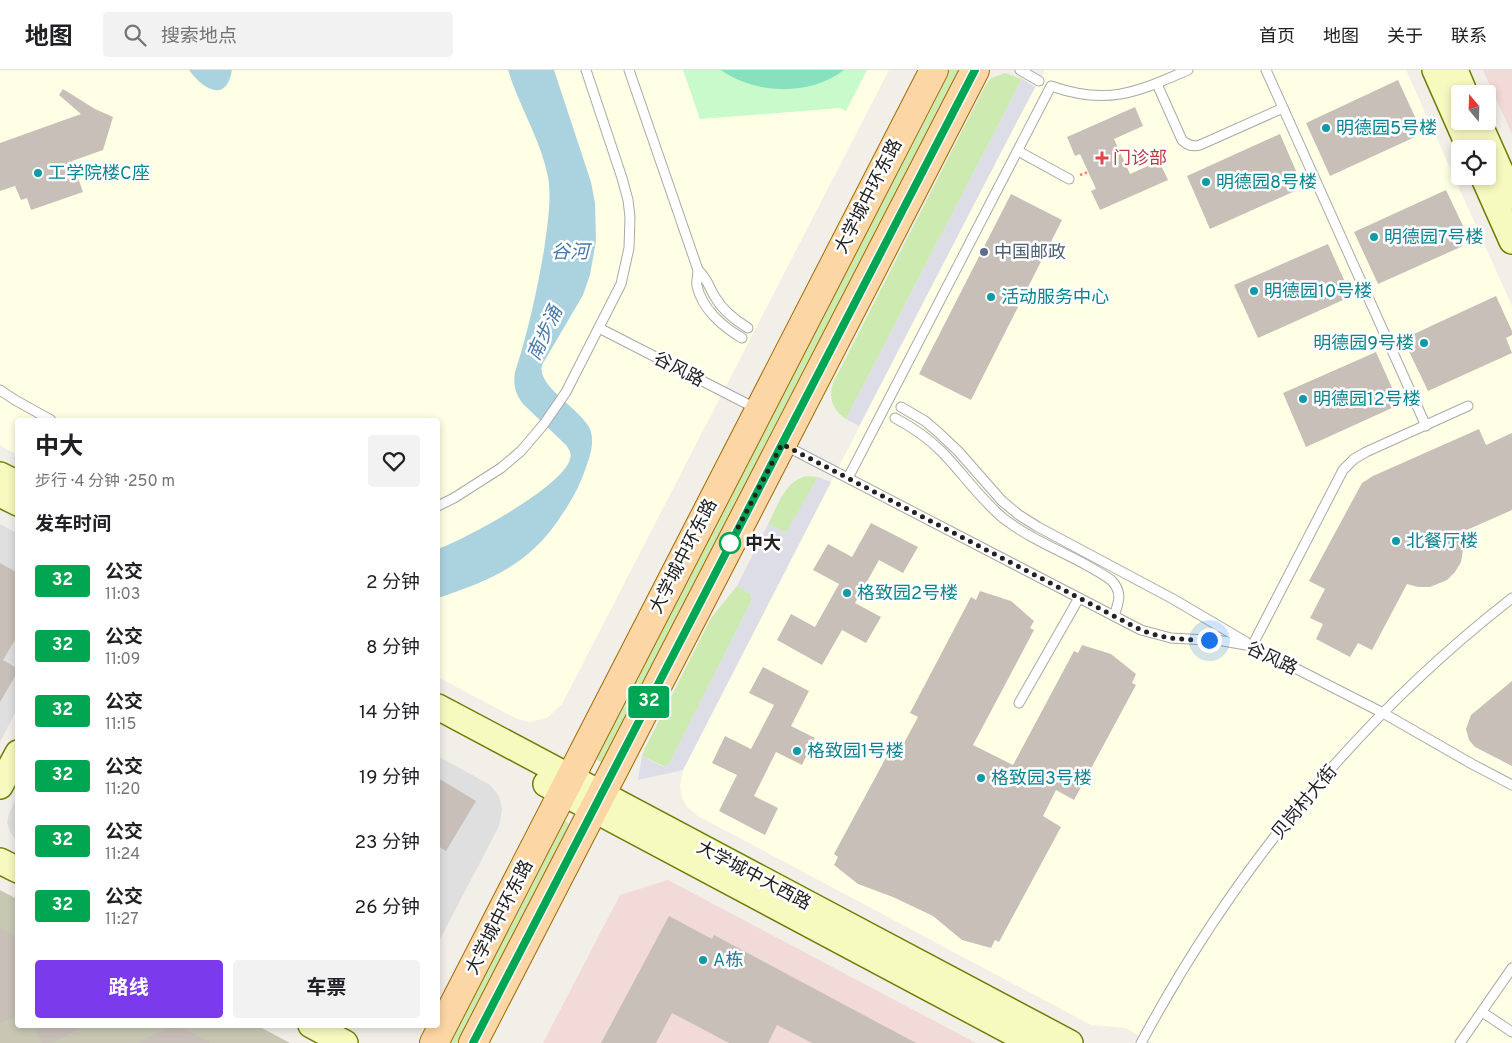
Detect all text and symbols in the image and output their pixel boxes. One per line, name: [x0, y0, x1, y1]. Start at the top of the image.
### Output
search box: [103, 12, 453, 57]
icon: search: [121, 21, 149, 49]
text: 地图: [25, 23, 73, 53]
text: 搜索地点: [161, 25, 237, 49]
text: 首页: [1259, 26, 1295, 49]
text: 地图: [1323, 26, 1359, 49]
text: 关于: [1387, 26, 1423, 49]
text: 联系: [1451, 26, 1487, 49]
north arrow: [1451, 85, 1496, 130]
map controls: [1451, 85, 1496, 185]
place label: 明德园5号楼: [1336, 118, 1437, 141]
marker: 明德园5号楼: [1320, 122, 1332, 134]
street label: 大学城中环东路: [830, 135, 908, 258]
button: locate: [1451, 140, 1496, 185]
place label: 门诊部: [1113, 148, 1167, 171]
marker: 门诊部: [1095, 151, 1109, 165]
place label: 工学院楼C座: [48, 163, 150, 186]
marker: 工学院楼C座: [32, 167, 44, 179]
place label: 明德园8号楼: [1216, 172, 1317, 195]
marker: 明德园8号楼: [1200, 176, 1212, 188]
place label: 明德园7号楼: [1384, 227, 1483, 250]
marker: 明德园7号楼: [1368, 231, 1380, 243]
water label: 谷河: [551, 241, 593, 265]
place label: 中国邮政: [994, 242, 1066, 265]
marker: 中国邮政: [978, 246, 990, 258]
place label: 明德园10号楼: [1264, 281, 1372, 304]
marker: 明德园10号楼: [1248, 285, 1260, 297]
place label: 活动服务中心: [1001, 287, 1109, 310]
marker: 活动服务中心: [985, 291, 997, 303]
water label: 南步涌: [523, 301, 570, 365]
place label: 明德园9号楼: [1313, 333, 1414, 356]
marker: 明德园9号楼: [1418, 337, 1430, 349]
street label: 谷风路: [649, 348, 708, 393]
place label: 明德园12号楼: [1313, 389, 1421, 412]
marker: 明德园12号楼: [1297, 393, 1309, 405]
text: 中大: [35, 433, 83, 463]
button: heart: [368, 435, 420, 487]
text: 步行 · 4 分钟 · 250 m: [35, 472, 175, 492]
street label: 大学城中环东路: [645, 495, 723, 618]
text: 发车时间: [35, 513, 111, 537]
place label: 北餐厅楼: [1406, 531, 1478, 554]
marker: 中大: [719, 532, 741, 554]
place label: 中大: [745, 533, 781, 556]
marker: 北餐厅楼: [1390, 535, 1402, 547]
text: 公交: [105, 561, 143, 585]
text: 32: [52, 569, 73, 592]
text: 2 分钟: [366, 571, 420, 595]
place label: 格致园2号楼: [857, 583, 958, 606]
text: 11:03: [105, 585, 140, 605]
marker: 格致园2号楼: [841, 587, 853, 599]
text: 公交: [105, 626, 143, 650]
your location: [1197, 628, 1222, 653]
text: 32: [52, 634, 73, 657]
text: 8 分钟: [366, 636, 420, 660]
street label: 谷风路: [1242, 638, 1301, 681]
text: 11:09: [105, 650, 140, 670]
line badge: 32: [626, 686, 672, 718]
text: 32: [638, 690, 660, 713]
text: 公交: [105, 691, 143, 715]
text: 32: [52, 699, 73, 722]
text: 14 分钟: [359, 701, 420, 725]
text: 11:15: [105, 715, 136, 735]
place label: 格致园1号楼: [807, 741, 904, 764]
marker: 格致园1号楼: [791, 745, 803, 757]
text: 公交: [105, 756, 143, 780]
street label: 贝岗村大街: [1267, 761, 1343, 845]
text: 32: [52, 764, 73, 787]
text: 19 分钟: [359, 766, 420, 790]
place label: 格致园3号楼: [991, 768, 1092, 791]
marker: 格致园3号楼: [975, 772, 987, 784]
text: 11:20: [105, 780, 141, 800]
text: 公交: [105, 821, 143, 845]
text: 32: [52, 829, 73, 852]
text: 23 分钟: [354, 831, 420, 855]
street label: 大学城中大西路: [692, 837, 814, 916]
text: 11:24: [105, 845, 140, 865]
street label: 大学城中环东路: [461, 856, 539, 979]
text: 公交: [105, 886, 143, 910]
text: 32: [52, 894, 73, 917]
text: 26 分钟: [355, 896, 420, 920]
text: 11:27: [105, 910, 139, 930]
place label: A栋: [713, 950, 743, 973]
marker: A栋: [697, 954, 709, 966]
button: 路线: [35, 960, 223, 1018]
button: 车票: [233, 960, 420, 1018]

